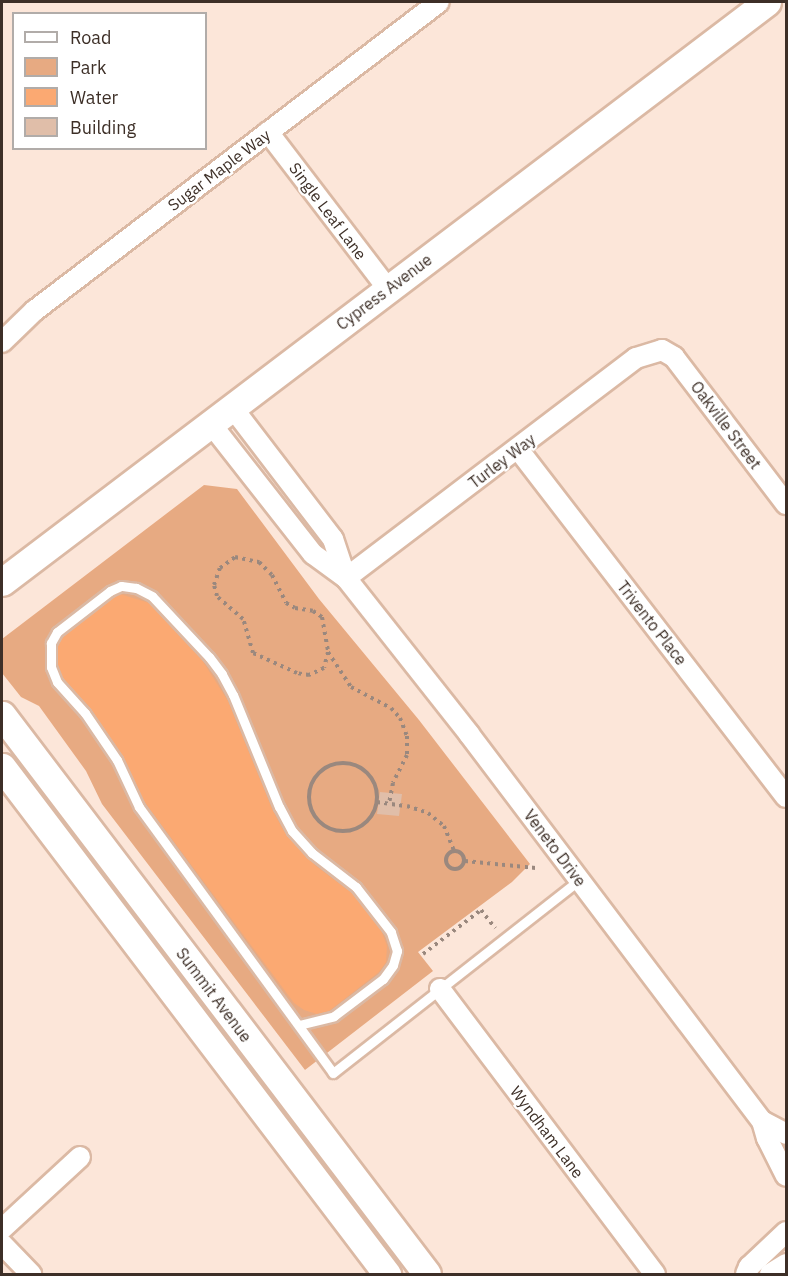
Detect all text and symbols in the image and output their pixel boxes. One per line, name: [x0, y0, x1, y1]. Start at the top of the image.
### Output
legend: [12, 12, 207, 150]
text: Road: [70, 26, 111, 49]
text: Park: [70, 56, 106, 79]
text: Water: [70, 86, 118, 109]
text: Building: [70, 116, 136, 139]
street label: Sugar Maple Way: [164, 125, 274, 215]
street label: Single Leaf Lane: [285, 159, 371, 263]
street label: Cypress Avenue: [333, 250, 435, 334]
street label: Oakville Street: [687, 377, 765, 473]
street label: Turley Way: [465, 430, 539, 492]
street label: Trivento Place: [613, 577, 691, 669]
street label: Veneto Drive: [520, 806, 590, 890]
street label: Summit Avenue: [172, 944, 256, 1046]
street label: Wyndham Lane: [506, 1082, 588, 1182]

